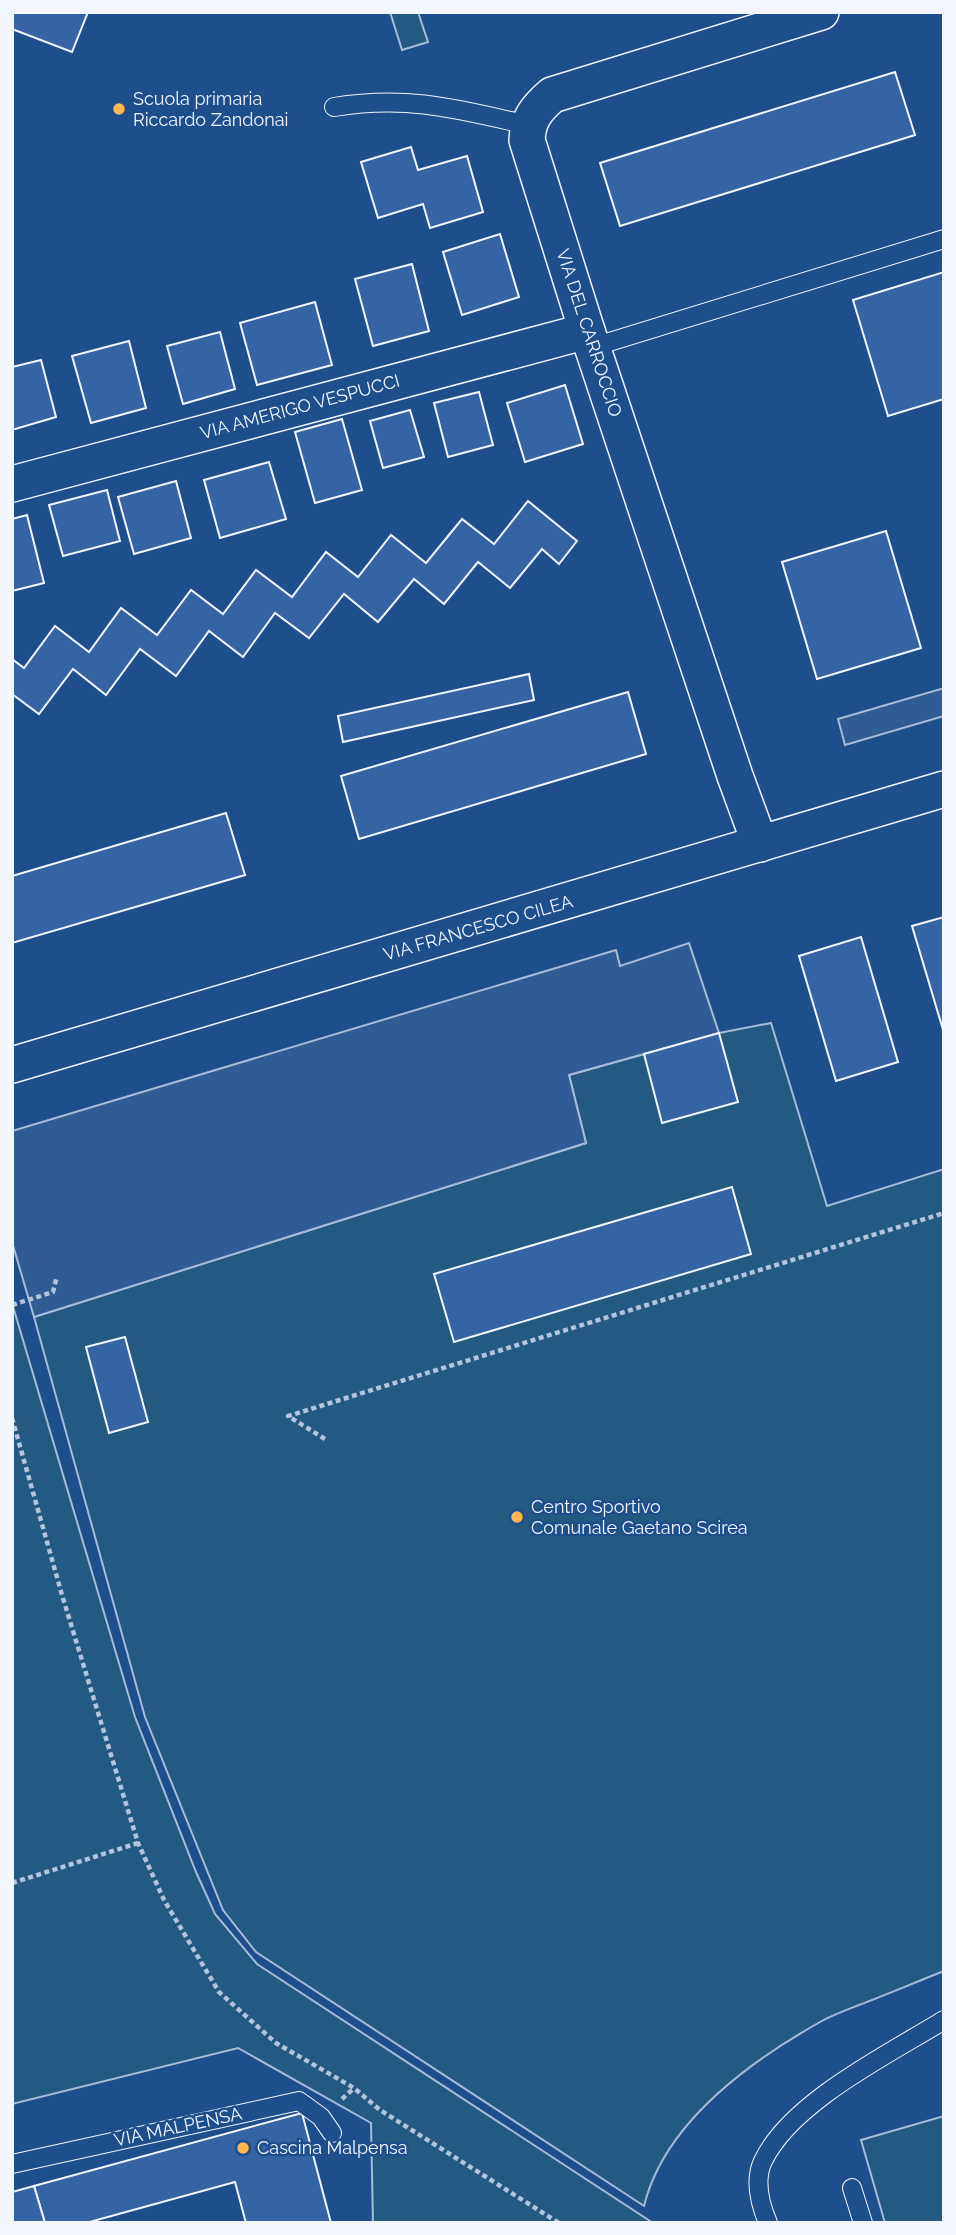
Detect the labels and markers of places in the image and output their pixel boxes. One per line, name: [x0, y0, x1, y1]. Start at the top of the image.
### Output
place label: Scuola primaria Riccardo Zandonai: [133, 88, 288, 130]
marker: Scuola primaria Riccardo Zandonai: [111, 101, 127, 117]
place label: Centro Sportivo Comunale Gaetano Scirea: [531, 1496, 748, 1538]
marker: Centro Sportivo Comunale Gaetano Scirea: [509, 1509, 525, 1525]
place label: Cascina Malpensa: [257, 2137, 408, 2158]
marker: Cascina Malpensa: [235, 2140, 251, 2156]

